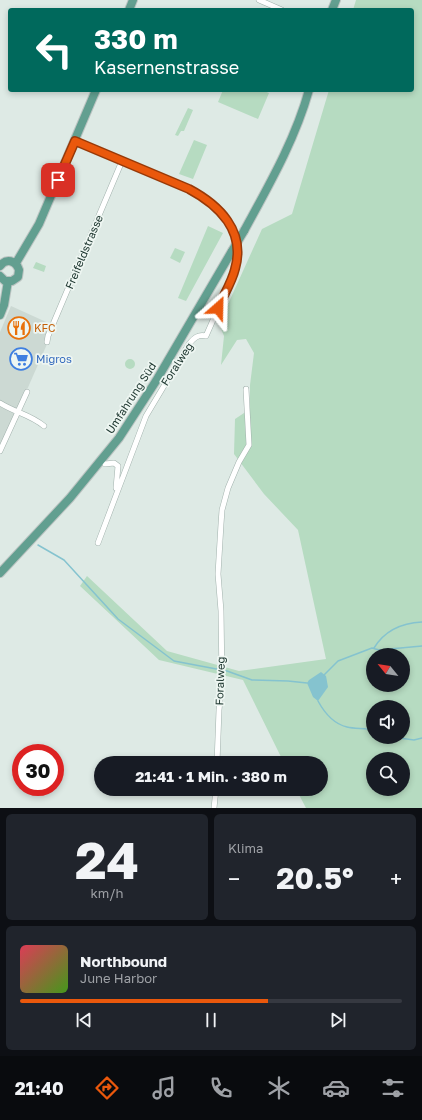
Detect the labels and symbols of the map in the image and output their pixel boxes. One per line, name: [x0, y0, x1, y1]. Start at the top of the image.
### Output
pin: [41, 163, 75, 197]
street label: Freifeldstrasse: [62, 213, 105, 291]
position arrow: [197, 287, 239, 329]
restaurant icon: KFC: [6, 315, 32, 341]
place label: KFC: [34, 321, 56, 334]
street label: Foralweg: [158, 340, 195, 388]
supermarket icon: Migros: [8, 346, 34, 372]
place label: Migros: [36, 352, 72, 365]
street label: Umfahrung Süd: [103, 360, 158, 436]
north arrow: [366, 648, 410, 692]
street label: Foralweg: [212, 656, 227, 706]
speed limit sign: 30: [12, 744, 64, 796]

